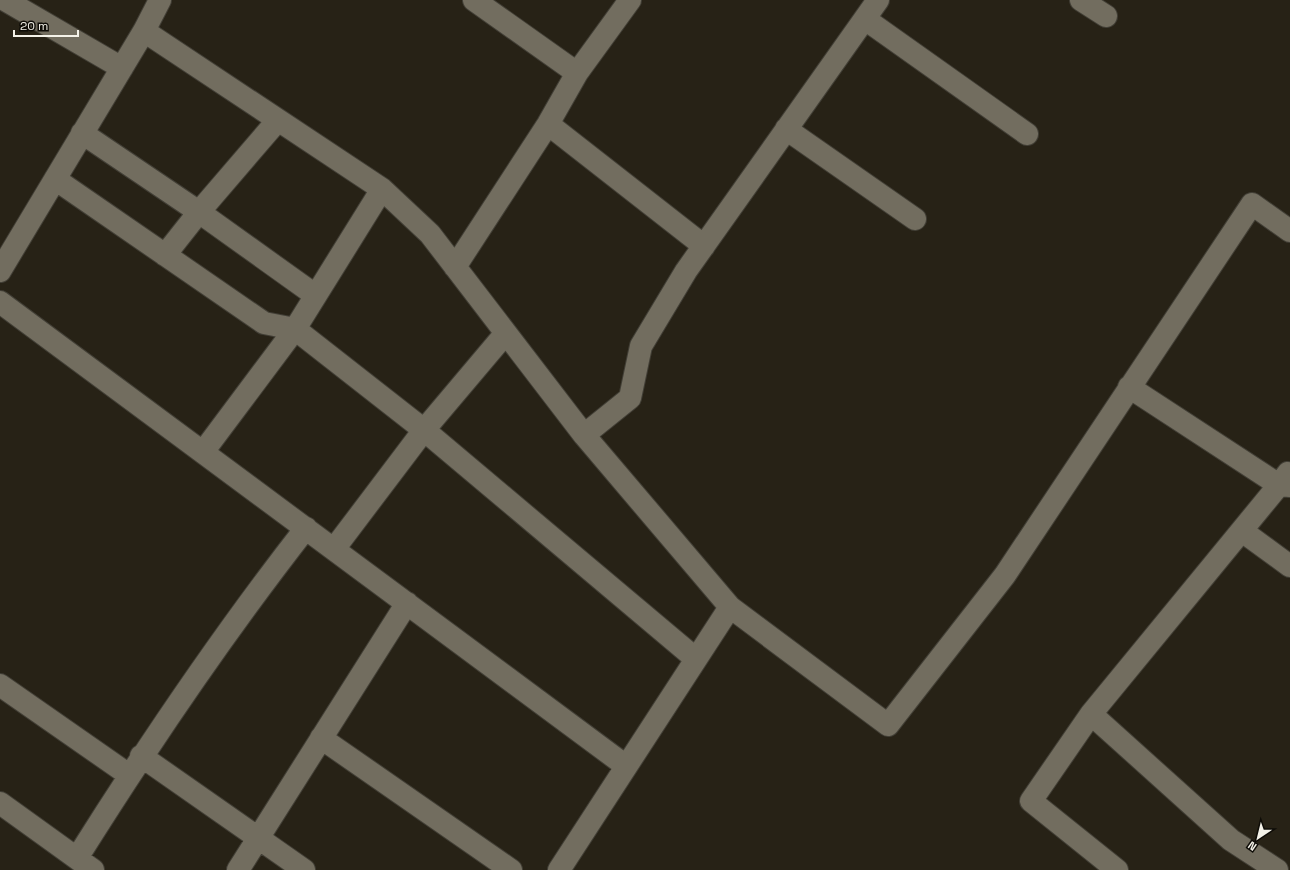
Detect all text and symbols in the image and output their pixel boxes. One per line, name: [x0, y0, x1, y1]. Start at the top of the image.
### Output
scale bar: [14, 12, 78, 38]
text: 20 m: [20, 18, 48, 34]
north arrow: [1238, 818, 1278, 858]
text: N: [1245, 838, 1259, 854]

